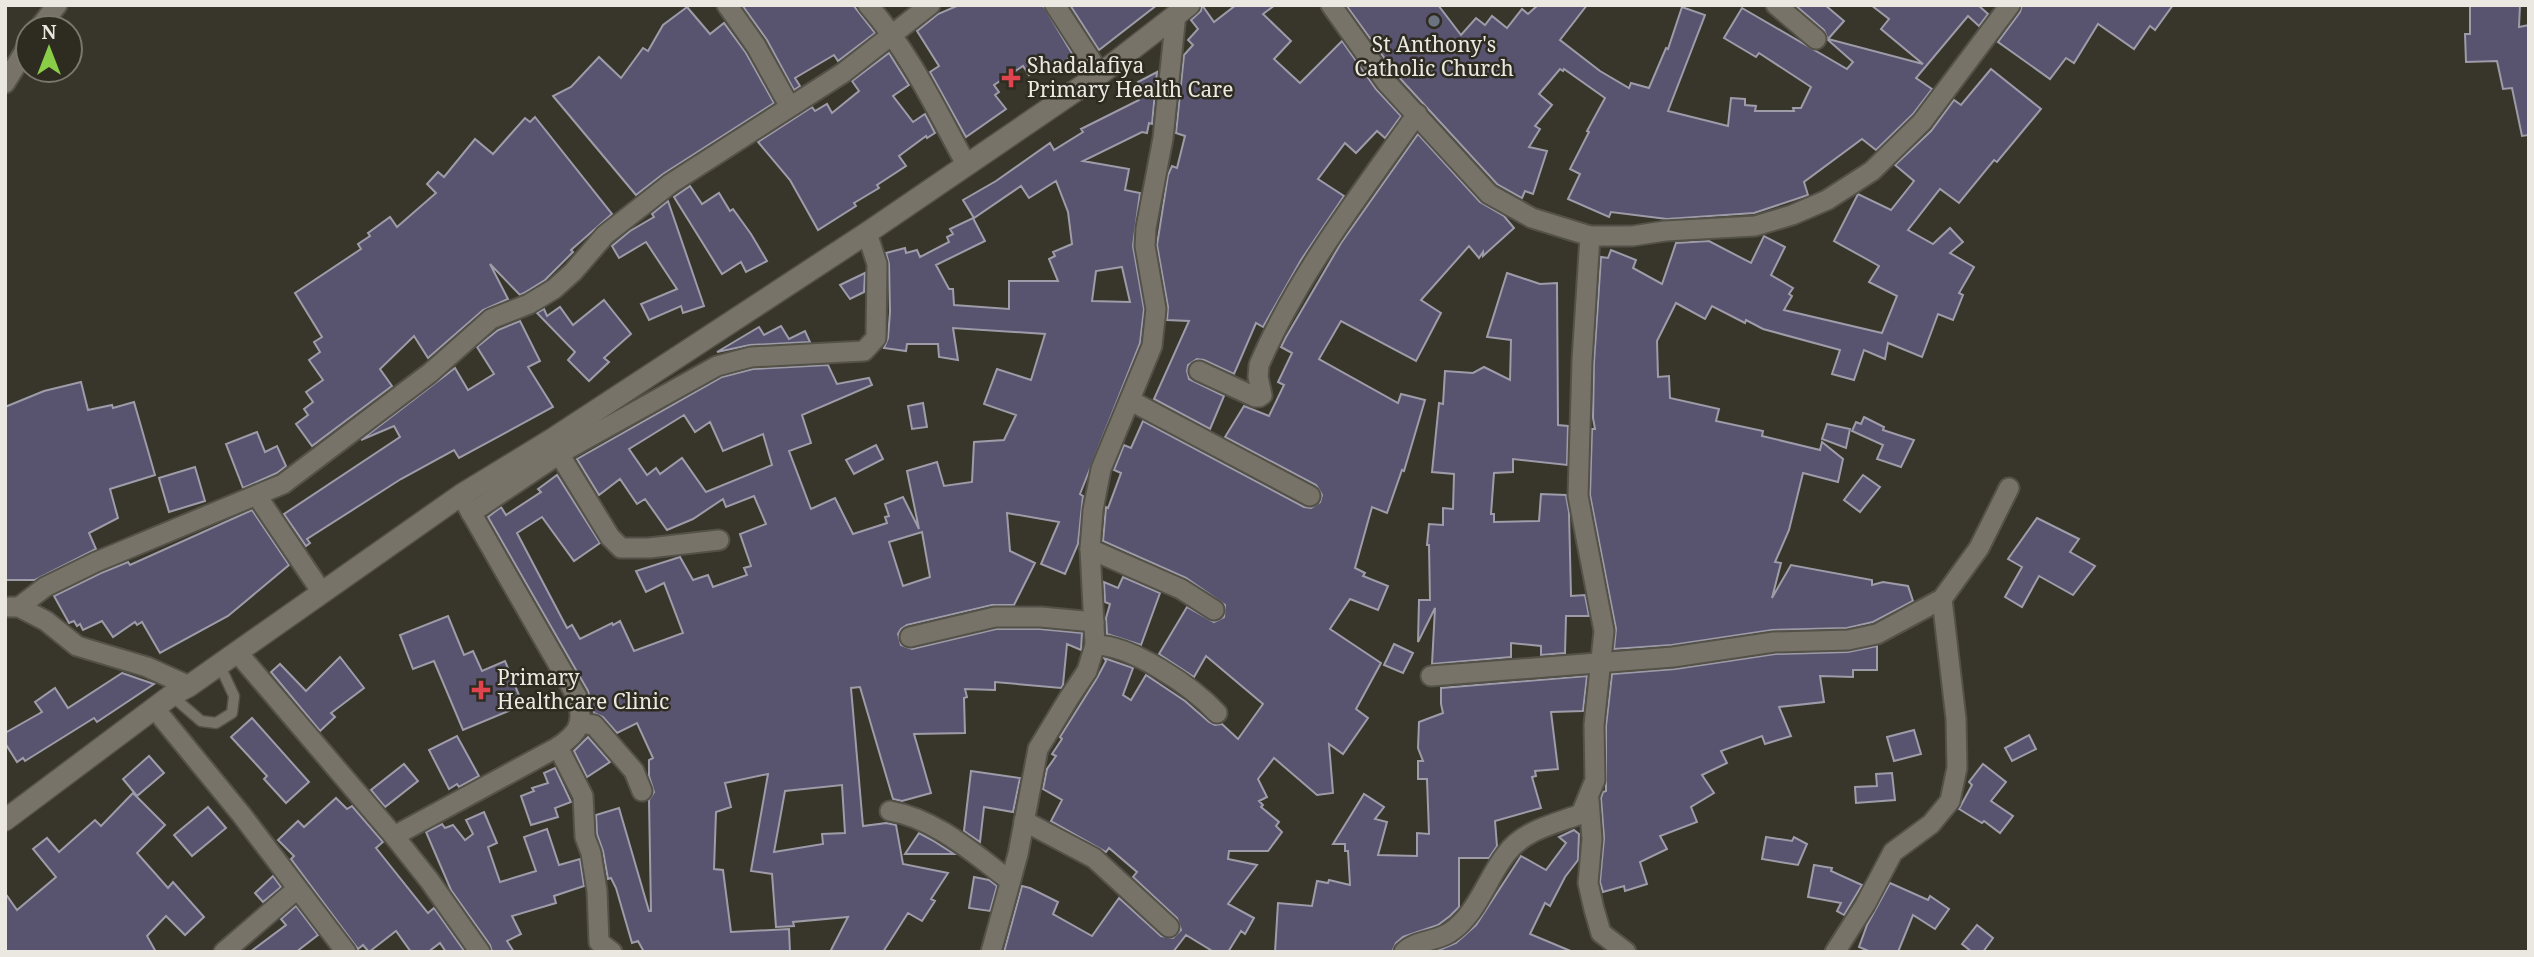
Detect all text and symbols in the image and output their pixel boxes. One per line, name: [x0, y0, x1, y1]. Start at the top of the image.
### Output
marker: St Anthony's Catholic Church: [1426, 13, 1442, 29]
north arrow: [14, 14, 84, 84]
text: N: [42, 19, 57, 45]
place label: St Anthony's Catholic Church: [1354, 30, 1514, 82]
place label: Shadalafiya Primary Health Care: [1027, 51, 1233, 103]
marker: Shadalafiya Primary Health Care: [1001, 68, 1021, 88]
place label: Primary Healthcare Clinic: [497, 663, 669, 715]
marker: Primary Healthcare Clinic: [471, 680, 491, 700]

